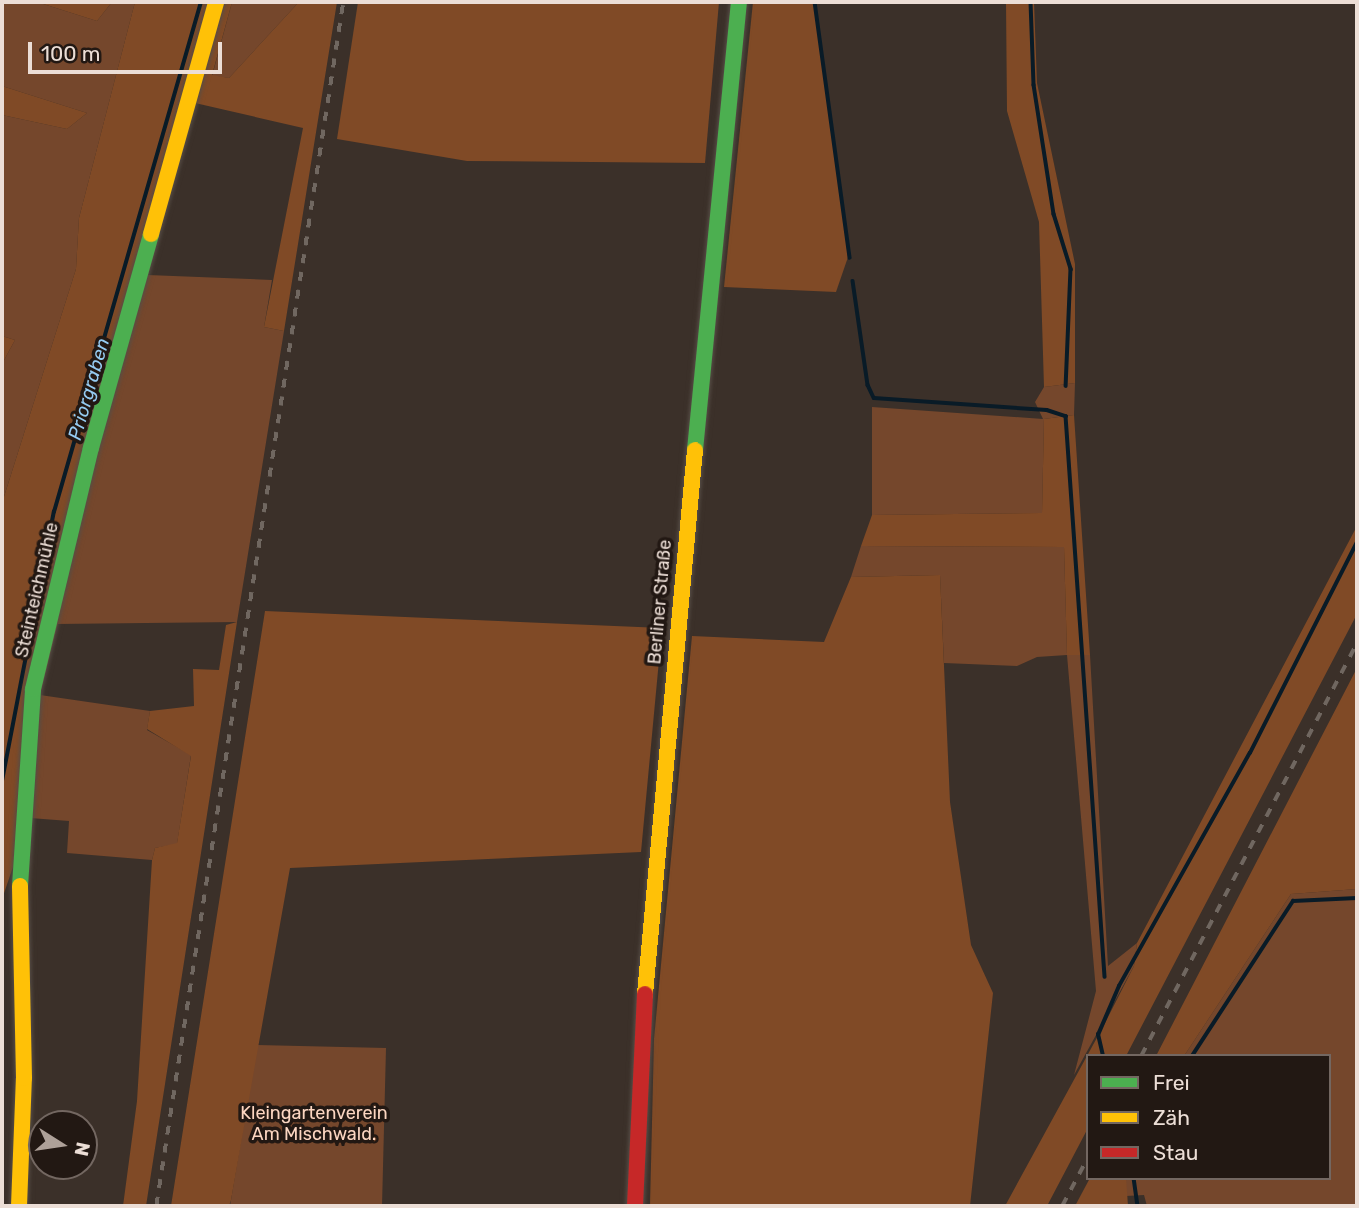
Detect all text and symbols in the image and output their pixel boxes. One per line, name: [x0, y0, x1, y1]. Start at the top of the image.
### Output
scale bar: [32, 28, 226, 72]
text: 100 m: [41, 41, 100, 66]
water label: Priorgraben: [64, 335, 114, 443]
street label: Steinteichmühle: [11, 520, 63, 660]
street label: Berliner Straße: [644, 539, 676, 665]
legend: [1086, 1054, 1331, 1180]
text: Frei: [1153, 1070, 1190, 1095]
park label: Kleingartenverein Am Mischwald.: [240, 1103, 388, 1146]
text: Zäh: [1153, 1105, 1190, 1130]
north arrow: [28, 1110, 98, 1180]
text: N: [69, 1140, 95, 1158]
text: Stau: [1153, 1140, 1199, 1165]

